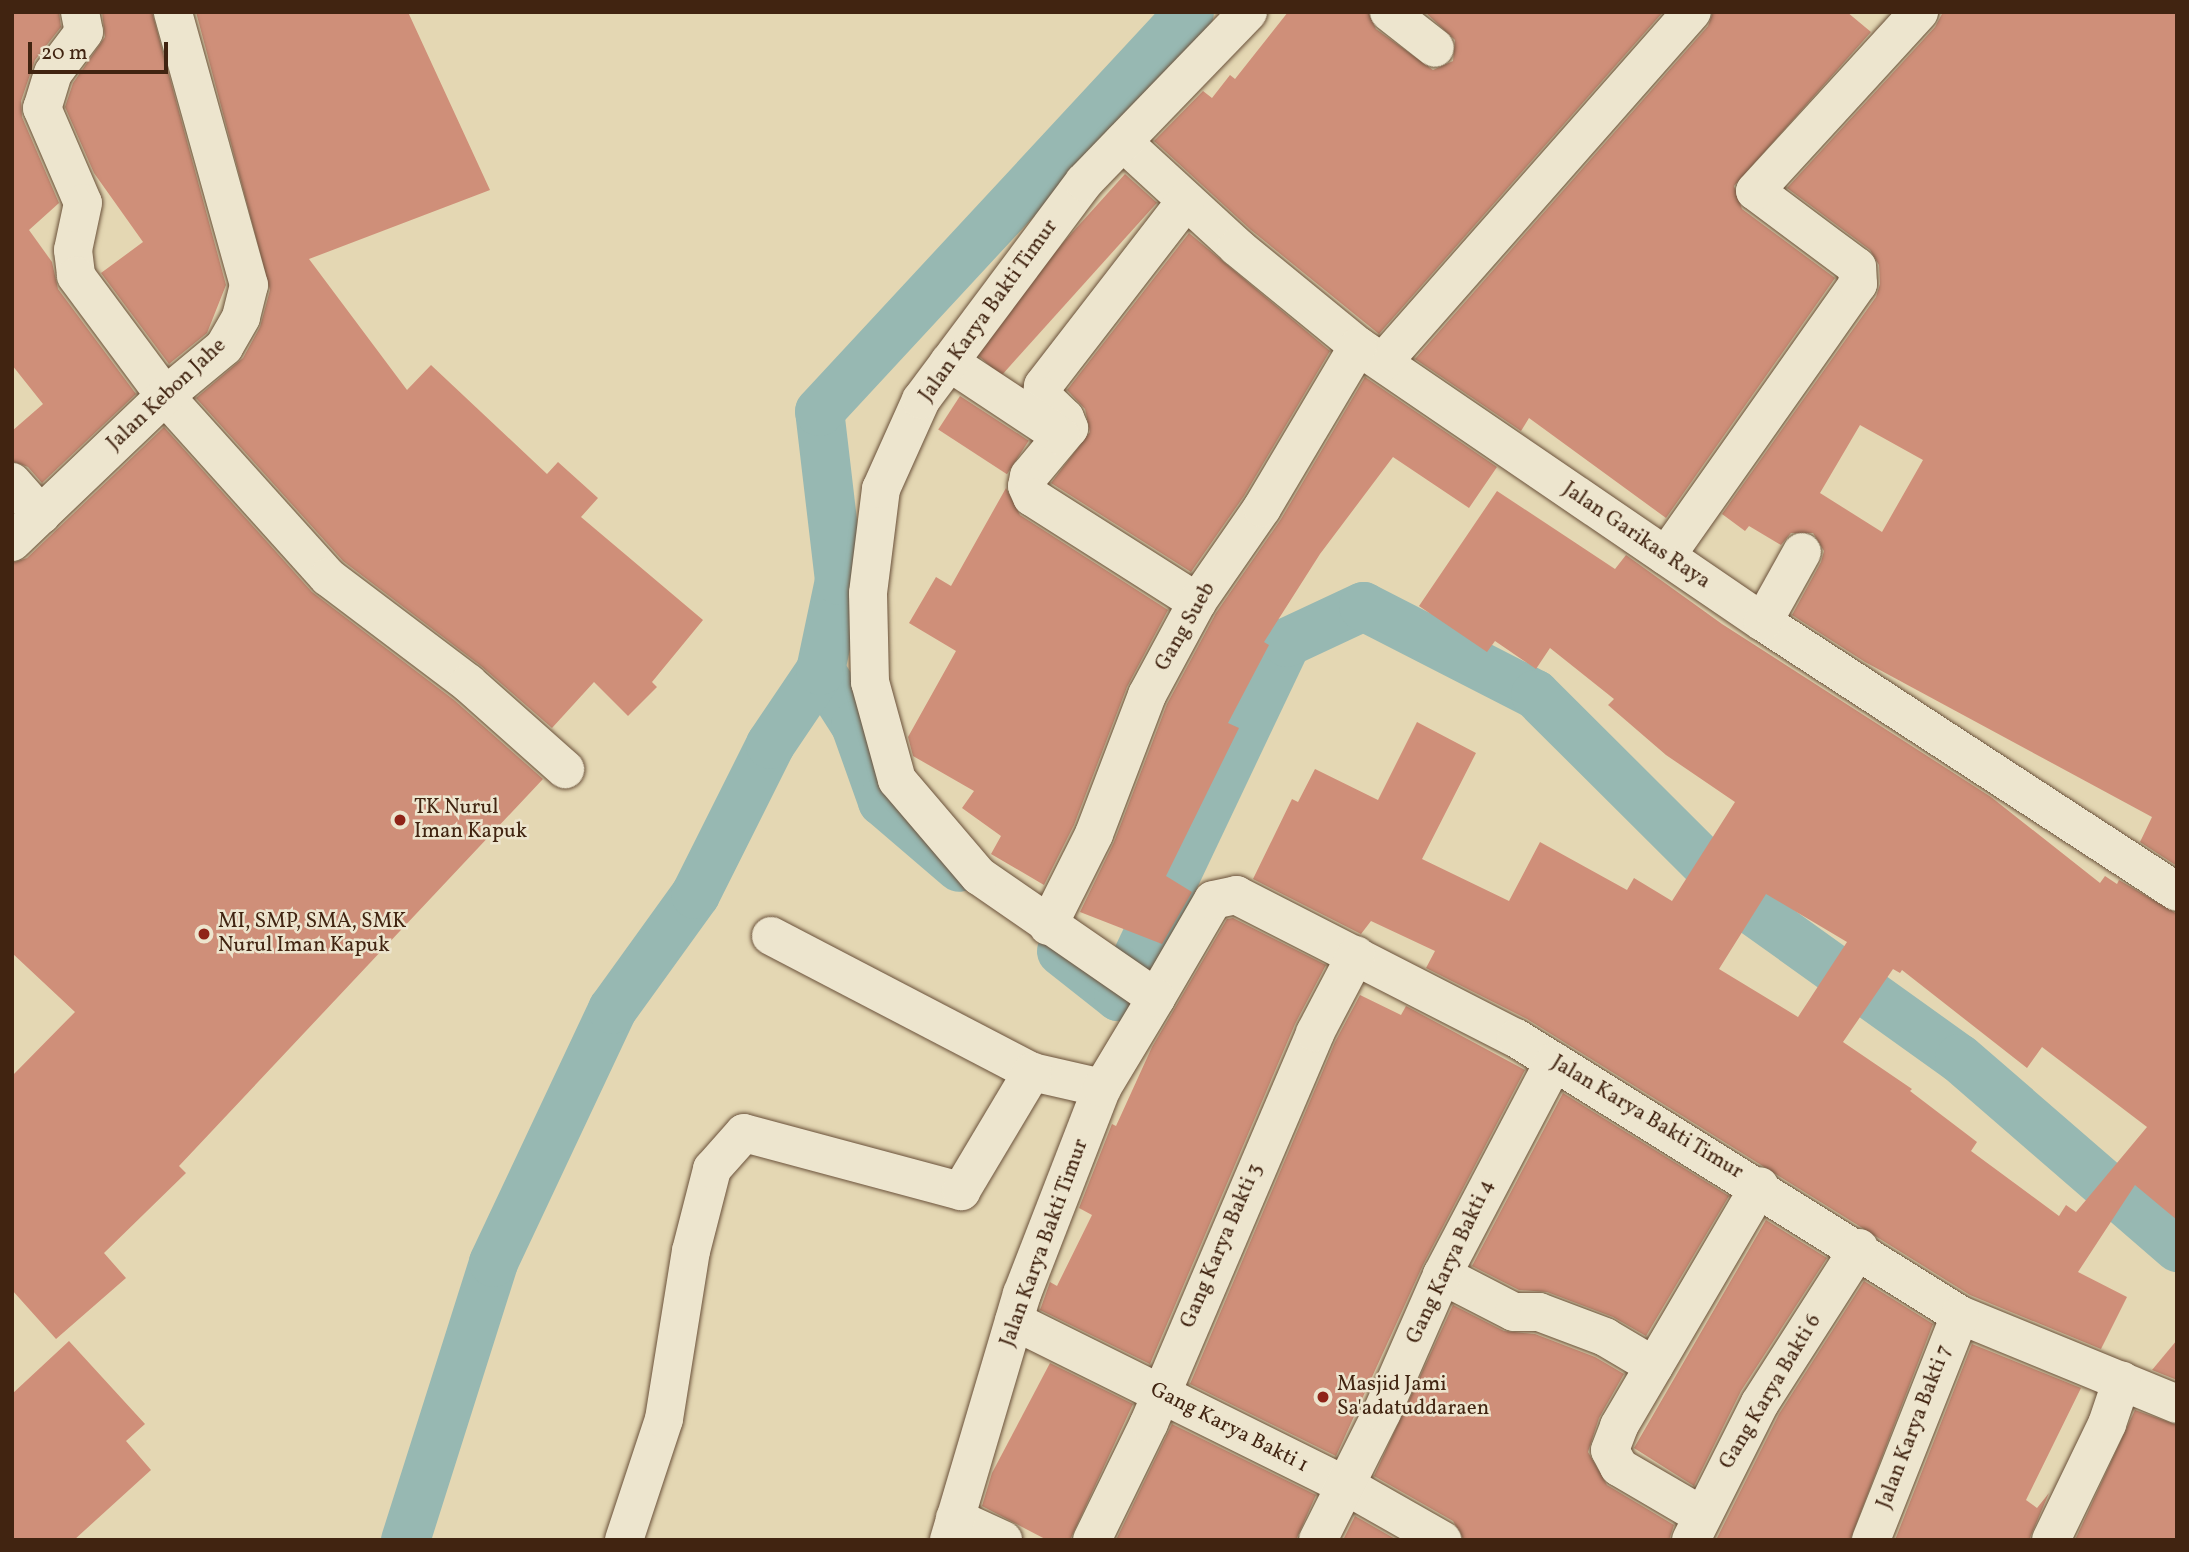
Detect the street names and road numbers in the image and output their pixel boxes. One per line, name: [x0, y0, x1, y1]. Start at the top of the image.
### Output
street label: Jalan Karya Bakti Timur: [914, 215, 1064, 407]
street label: Jalan Kebon Jahe: [102, 333, 232, 457]
street label: Jalan Garikas Raya: [1557, 477, 1715, 595]
street label: Gang Sueb: [1151, 578, 1221, 676]
street label: Jalan Karya Bakti Timur: [1546, 1051, 1748, 1185]
street label: Jalan Karya Bakti Timur: [996, 1135, 1094, 1351]
street label: Gang Karya Bakti 3: [1176, 1160, 1268, 1332]
street label: Gang Karya Bakti 4: [1402, 1176, 1500, 1348]
street label: Gang Karya Bakti 6: [1715, 1310, 1827, 1474]
street label: Jalan Karya Bakti 7: [1872, 1342, 1958, 1512]
street label: Gang Karya Bakti 1: [1146, 1377, 1312, 1479]

